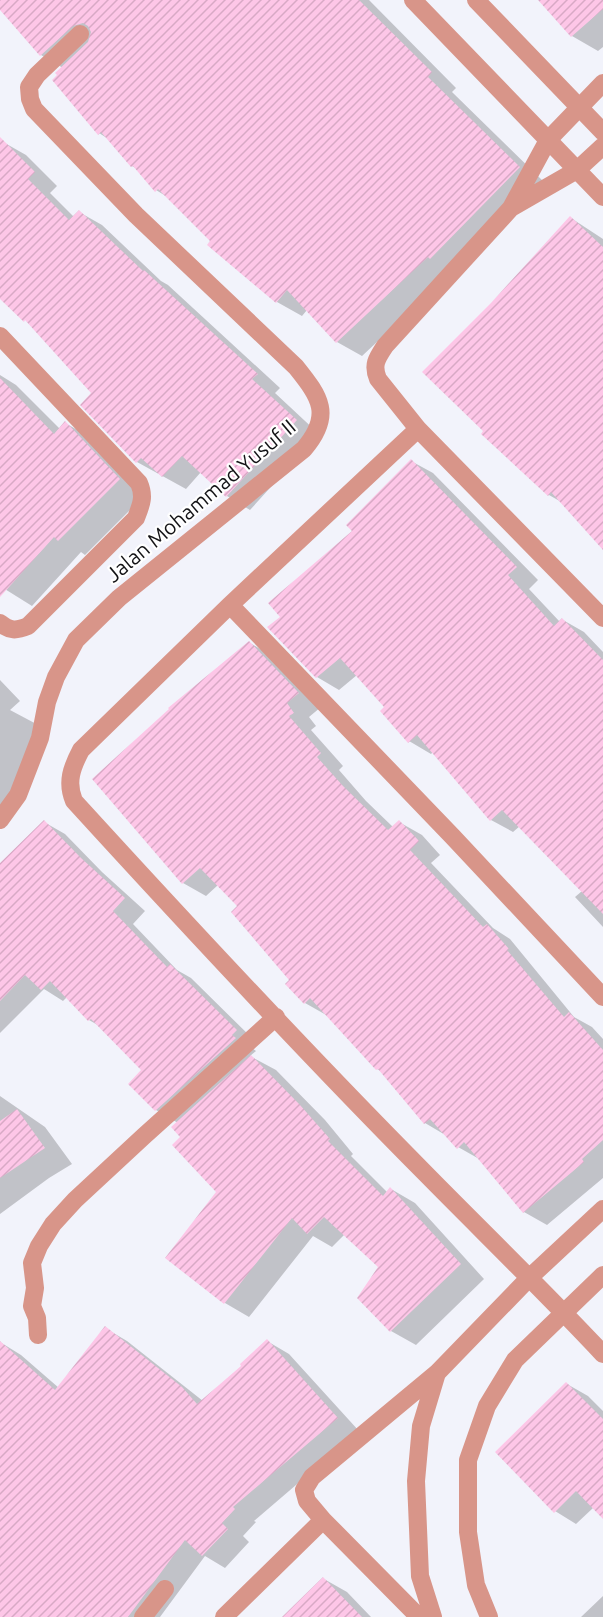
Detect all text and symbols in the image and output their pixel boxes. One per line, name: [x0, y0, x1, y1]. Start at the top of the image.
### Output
street label: Jalan Mohammad Yusuf II: [101, 414, 300, 587]

